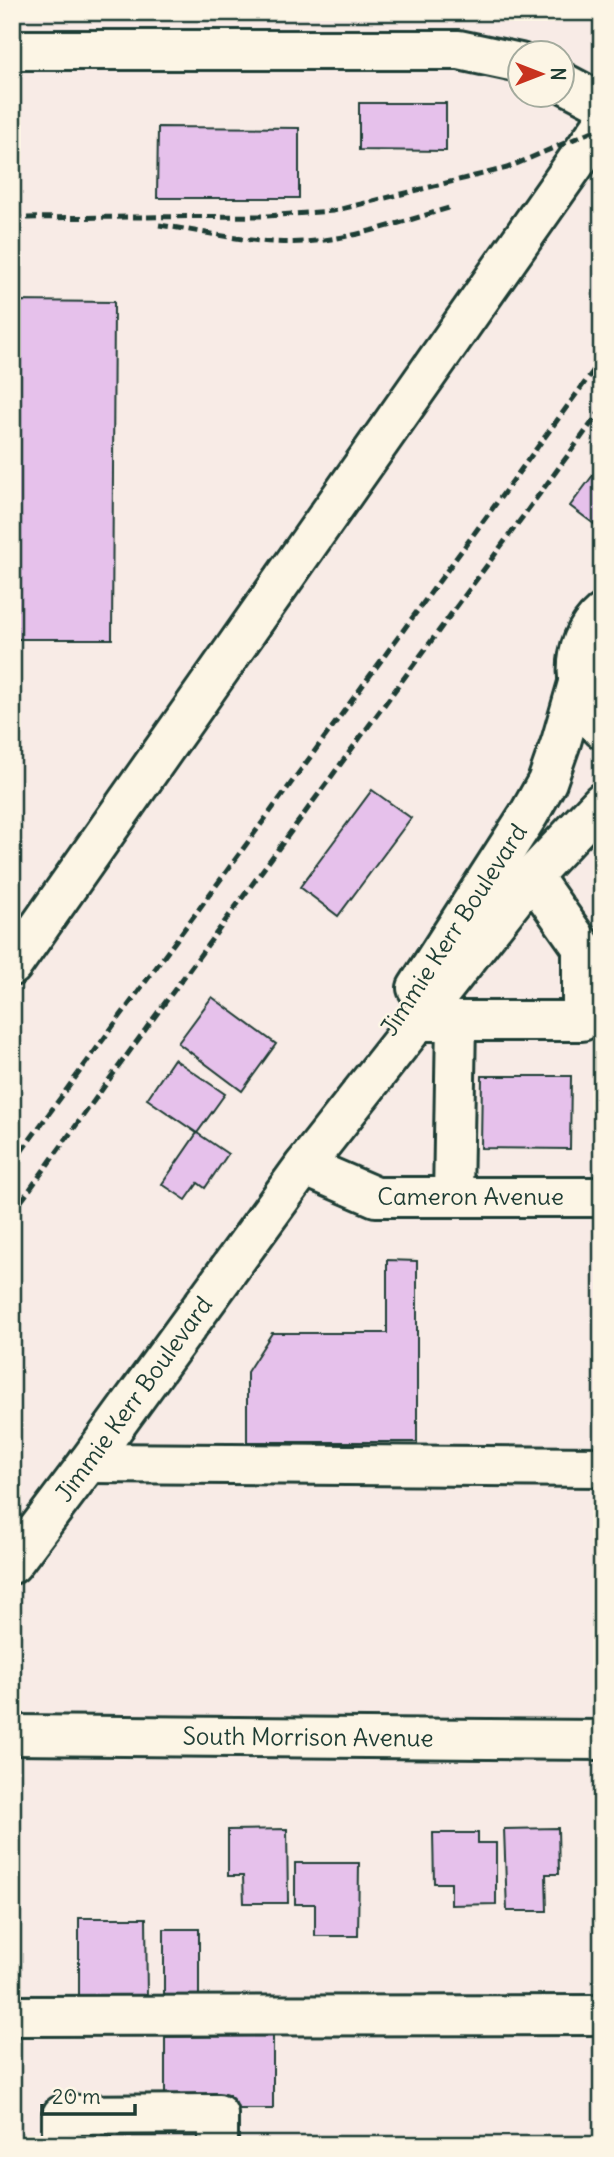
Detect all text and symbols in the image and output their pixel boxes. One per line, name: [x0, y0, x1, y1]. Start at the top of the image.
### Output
north arrow: [505, 38, 576, 108]
text: N: [546, 67, 570, 81]
street label: Jimmie Kerr Boulevard: [373, 818, 533, 1041]
street label: Cameron Avenue: [377, 1181, 564, 1211]
street label: Jimmie Kerr Boulevard: [48, 1290, 218, 1507]
street label: South Morrison Avenue: [182, 1720, 434, 1753]
scale bar: [42, 2073, 135, 2117]
text: 20 m: [52, 2083, 101, 2110]

